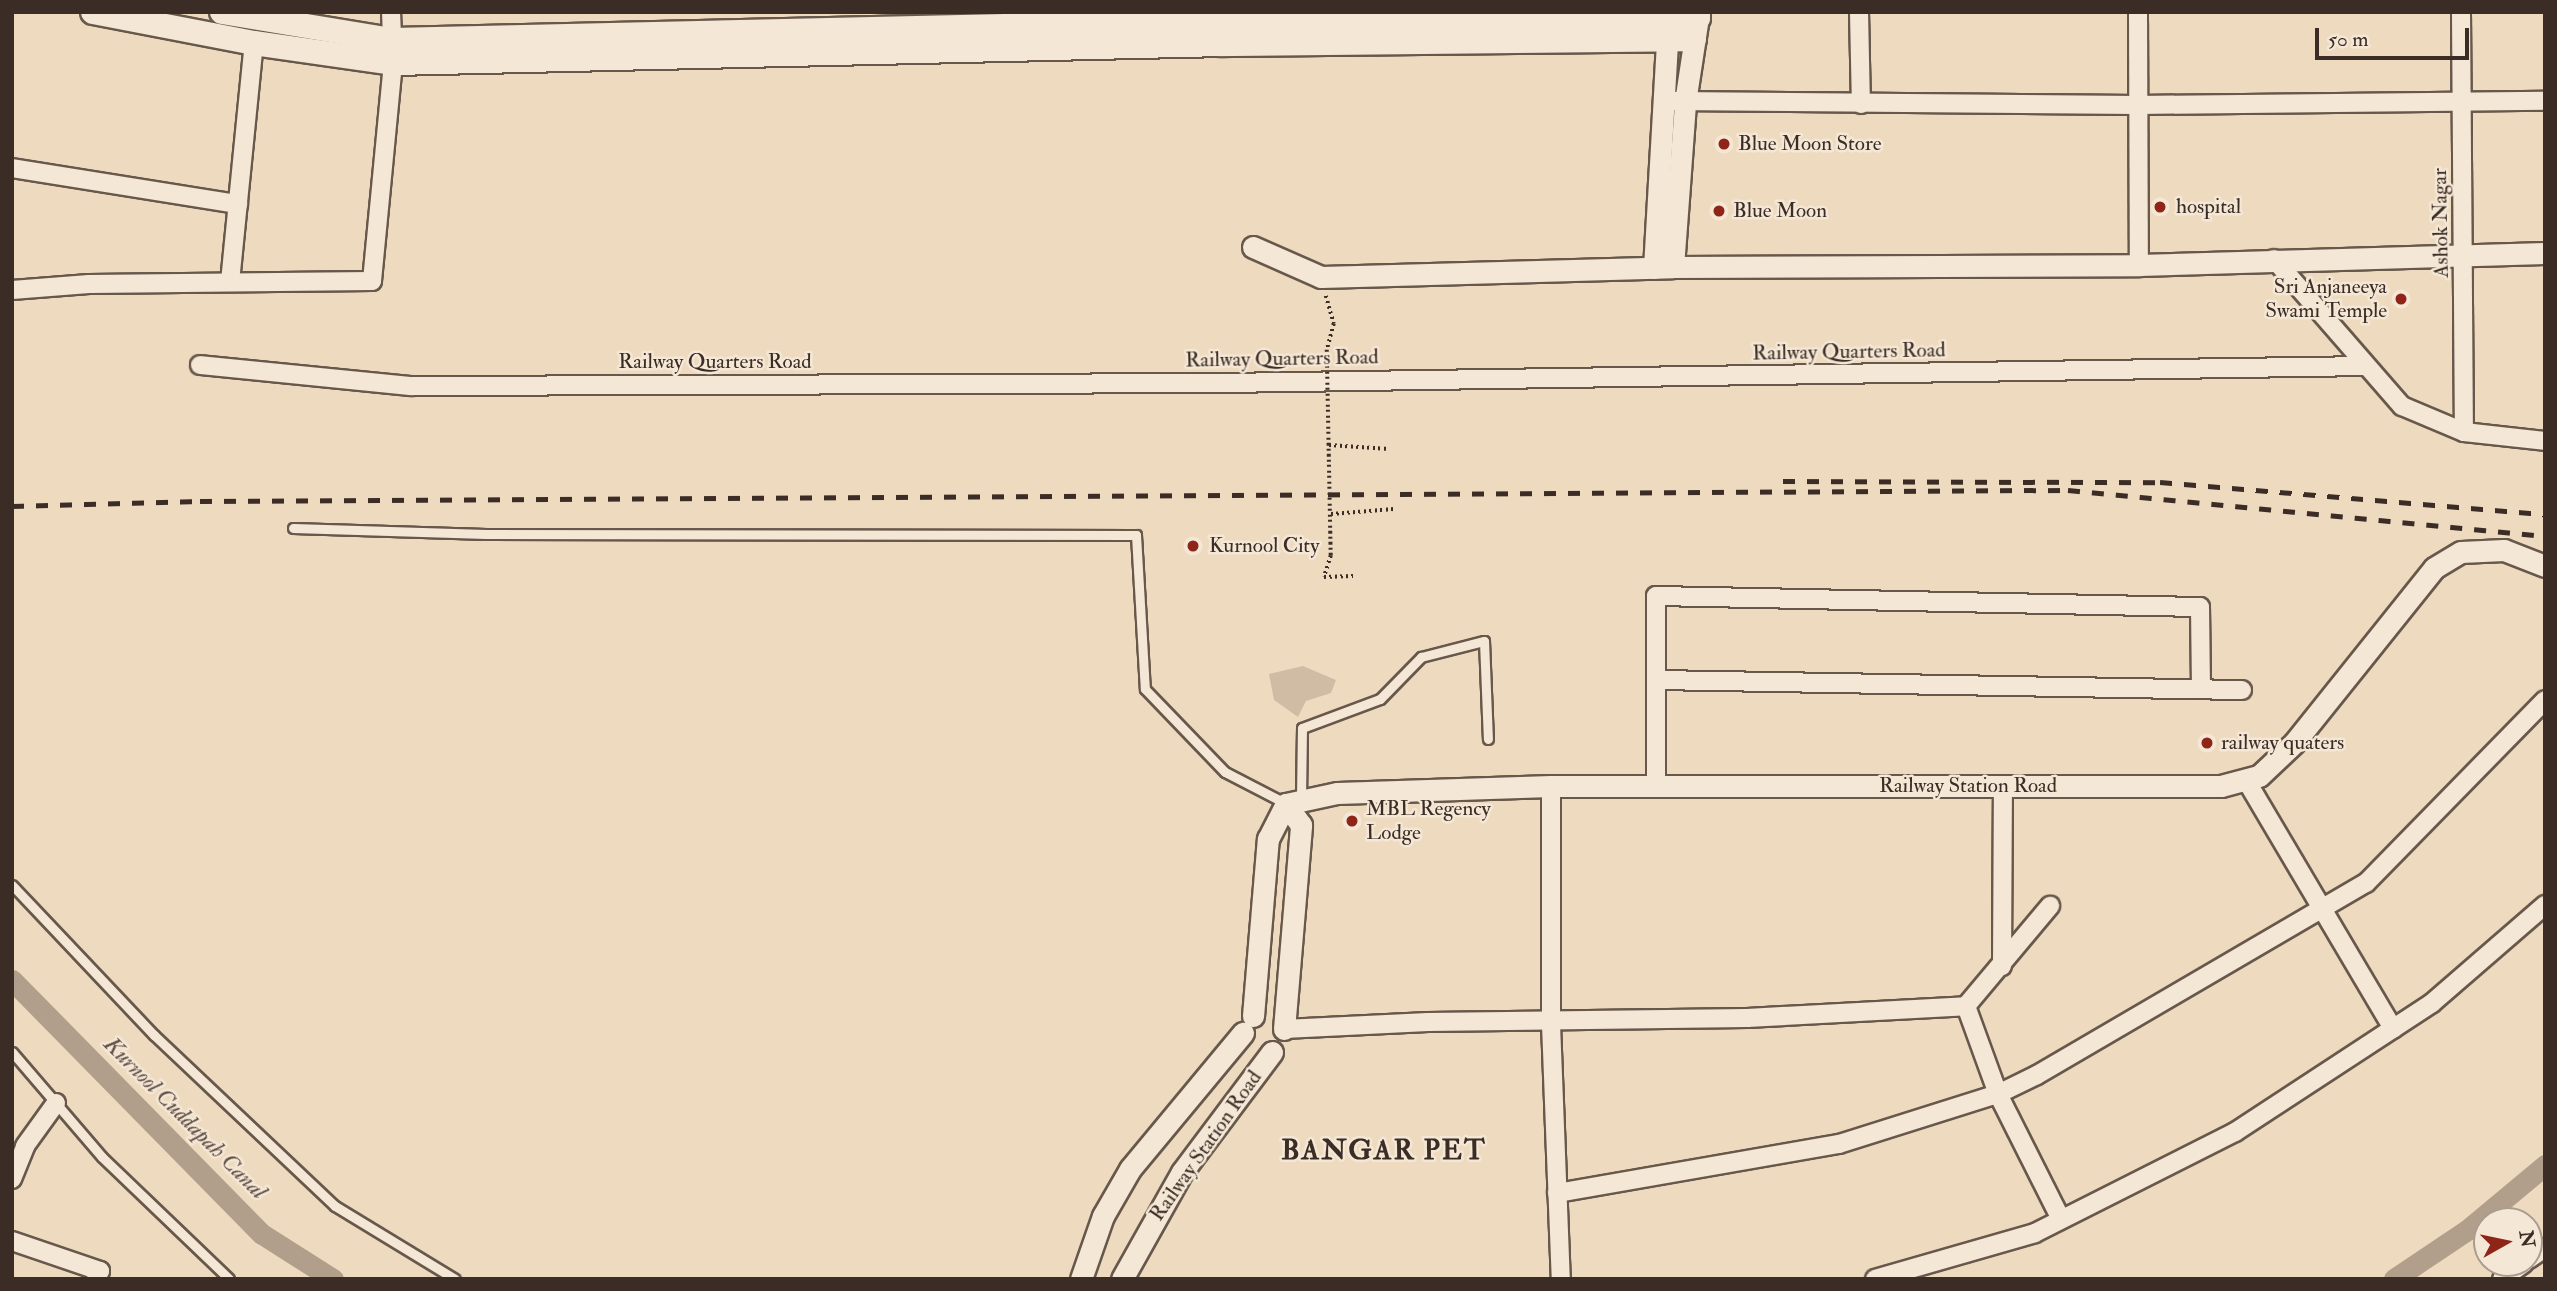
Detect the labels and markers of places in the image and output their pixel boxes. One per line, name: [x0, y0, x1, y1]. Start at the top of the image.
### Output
place label: Blue Moon Store: [1738, 131, 1881, 157]
marker: Blue Moon Store: [1716, 136, 1732, 152]
place label: hospital: [2176, 194, 2241, 220]
marker: hospital: [2150, 197, 2170, 217]
place label: Blue Moon: [1733, 198, 1827, 224]
marker: Blue Moon: [1711, 203, 1727, 219]
place label: Sri Anjaneeya Swami Temple: [2265, 274, 2387, 324]
marker: Sri Anjaneeya Swami Temple: [2393, 291, 2409, 307]
place label: Kurnool City: [1209, 533, 1319, 559]
marker: Kurnool City: [1183, 536, 1203, 556]
place label: railway quaters: [2221, 730, 2344, 756]
marker: railway quaters: [2199, 735, 2215, 751]
place label: MBL Regency Lodge: [1366, 796, 1491, 846]
marker: MBL Regency Lodge: [1344, 813, 1360, 829]

